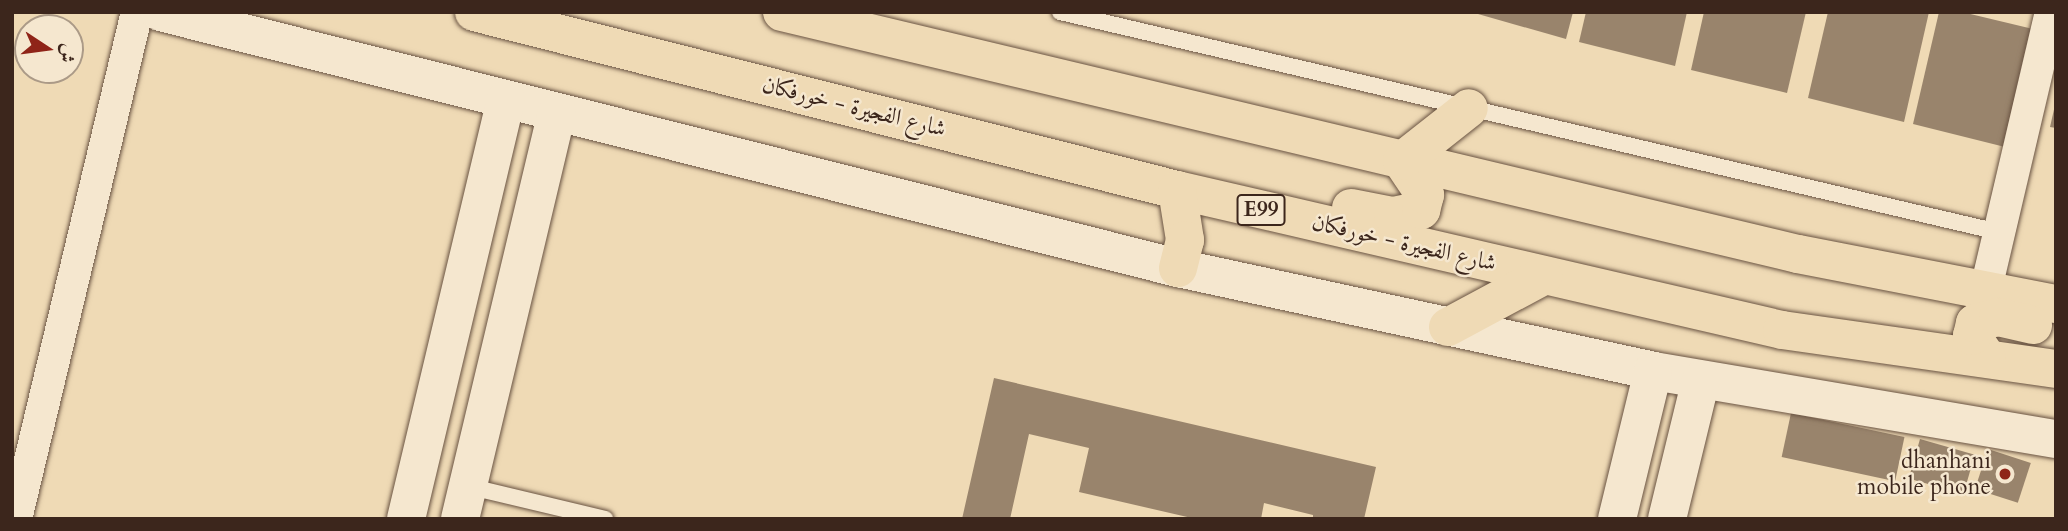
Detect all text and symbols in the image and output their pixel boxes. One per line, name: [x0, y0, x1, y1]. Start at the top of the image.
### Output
north arrow: [14, 14, 84, 84]
text: ش: [53, 41, 82, 65]
street label: شارع الفجيرة - خورفكان: [759, 71, 949, 143]
road number: E99: [1236, 192, 1286, 228]
street label: شارع الفجيرة - خورفكان: [1309, 208, 1499, 278]
place label: dhanhani mobile phone: [1857, 447, 1991, 501]
marker: dhanhani mobile phone: [1997, 466, 2013, 482]

